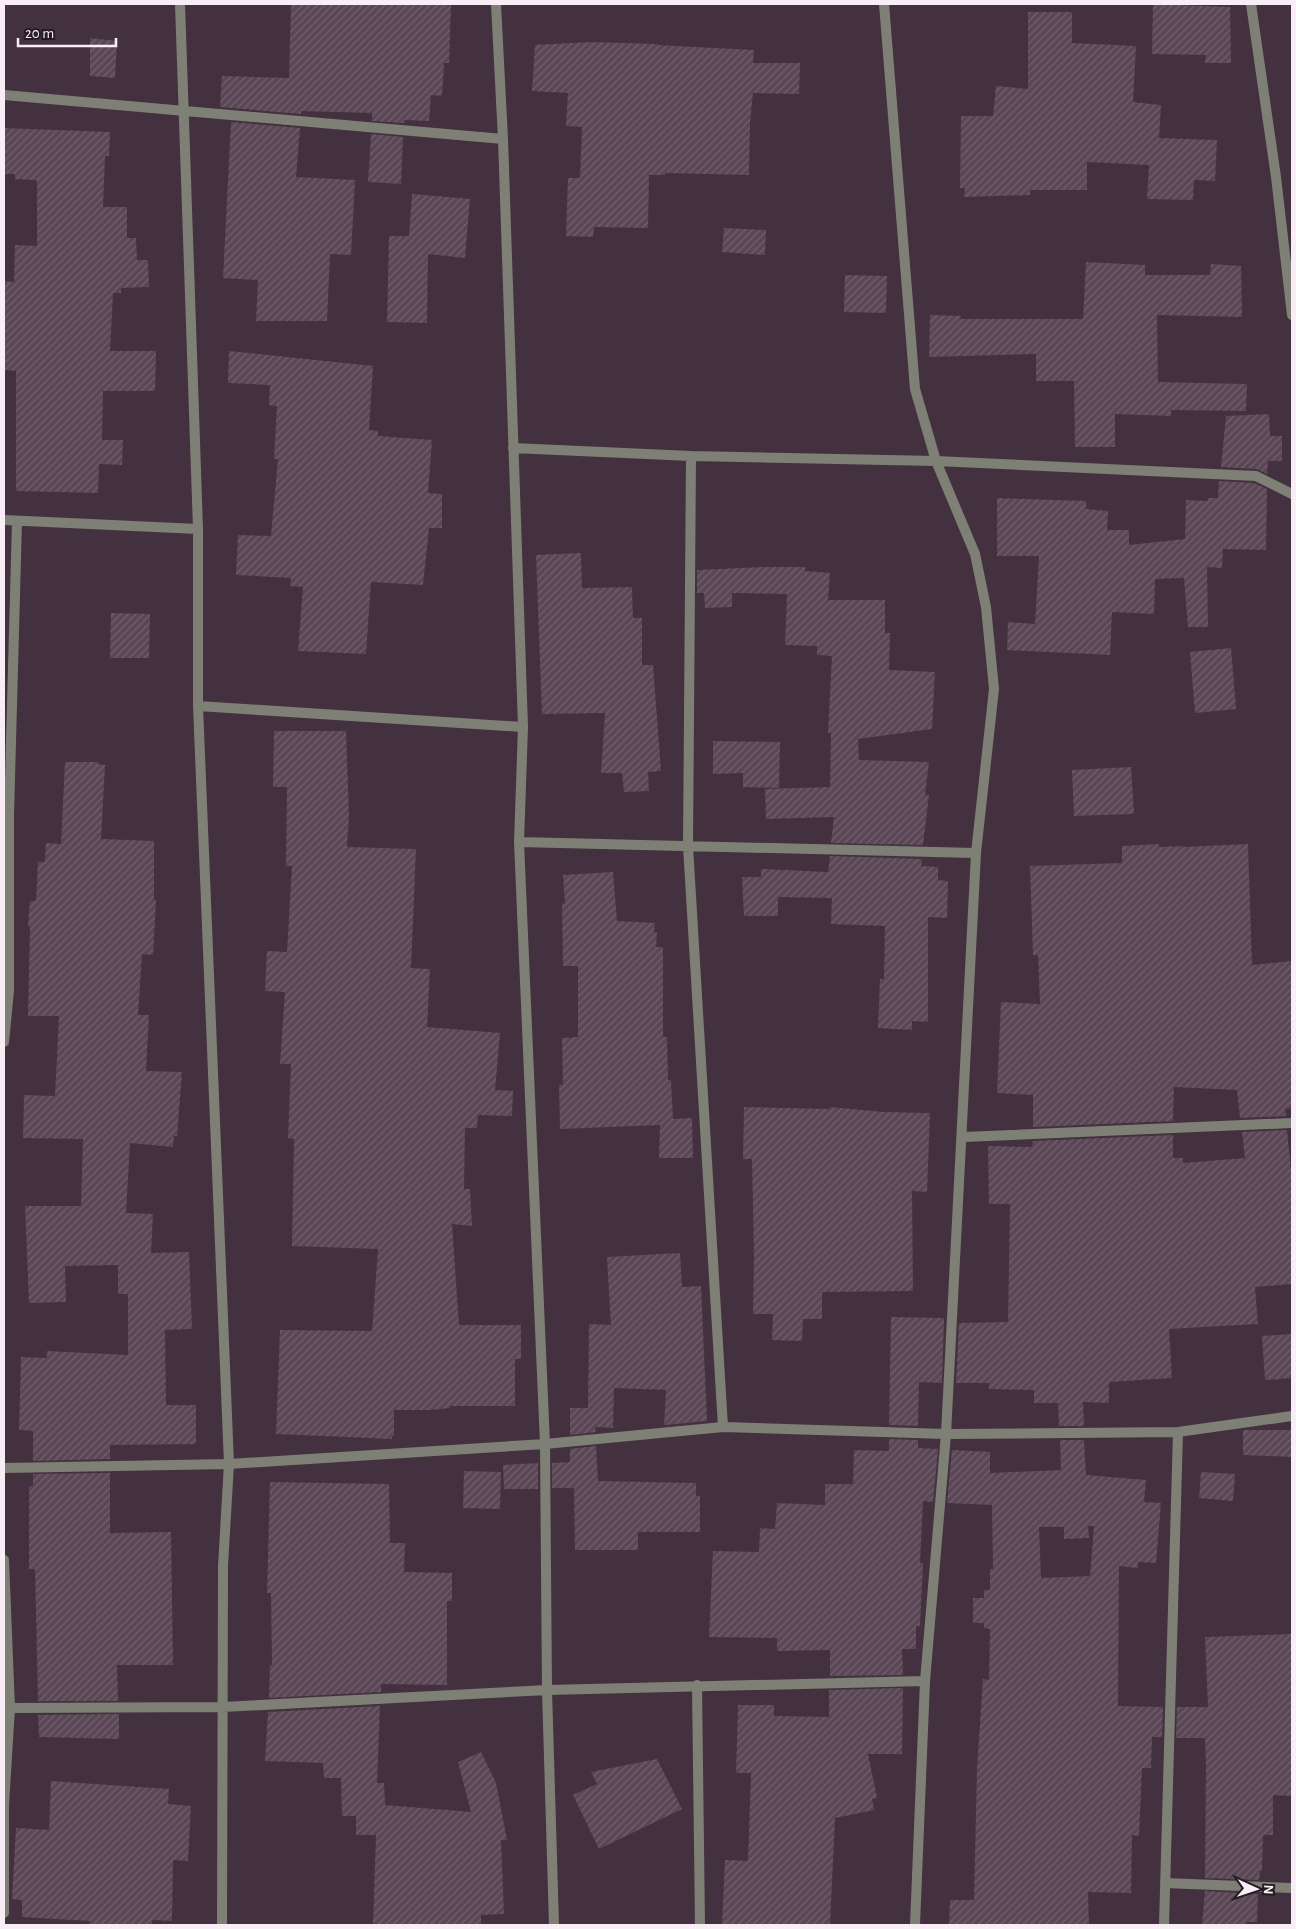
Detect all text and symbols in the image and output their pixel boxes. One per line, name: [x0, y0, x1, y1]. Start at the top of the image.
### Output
scale bar: [18, 15, 115, 47]
text: 20 m: [25, 26, 54, 41]
north arrow: [1231, 1864, 1281, 1914]
text: N: [1261, 1884, 1275, 1895]

